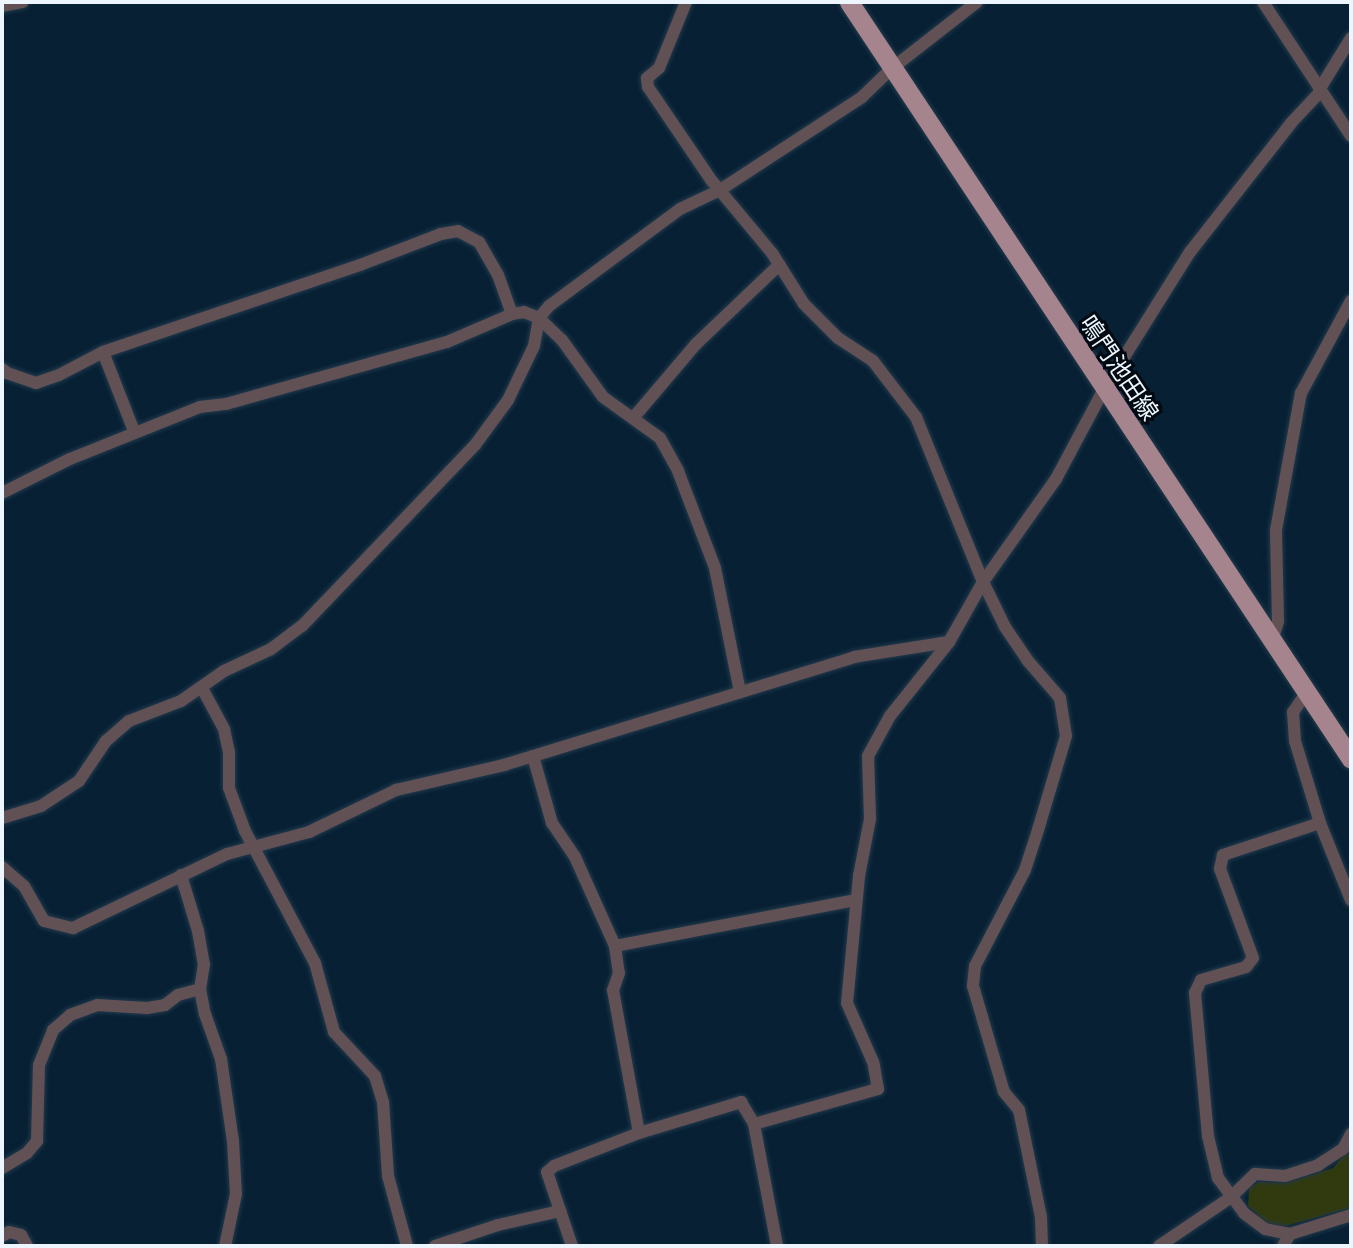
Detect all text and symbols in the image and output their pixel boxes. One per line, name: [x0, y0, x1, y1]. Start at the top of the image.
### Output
street label: 鳴門池田線: [1074, 310, 1164, 426]

